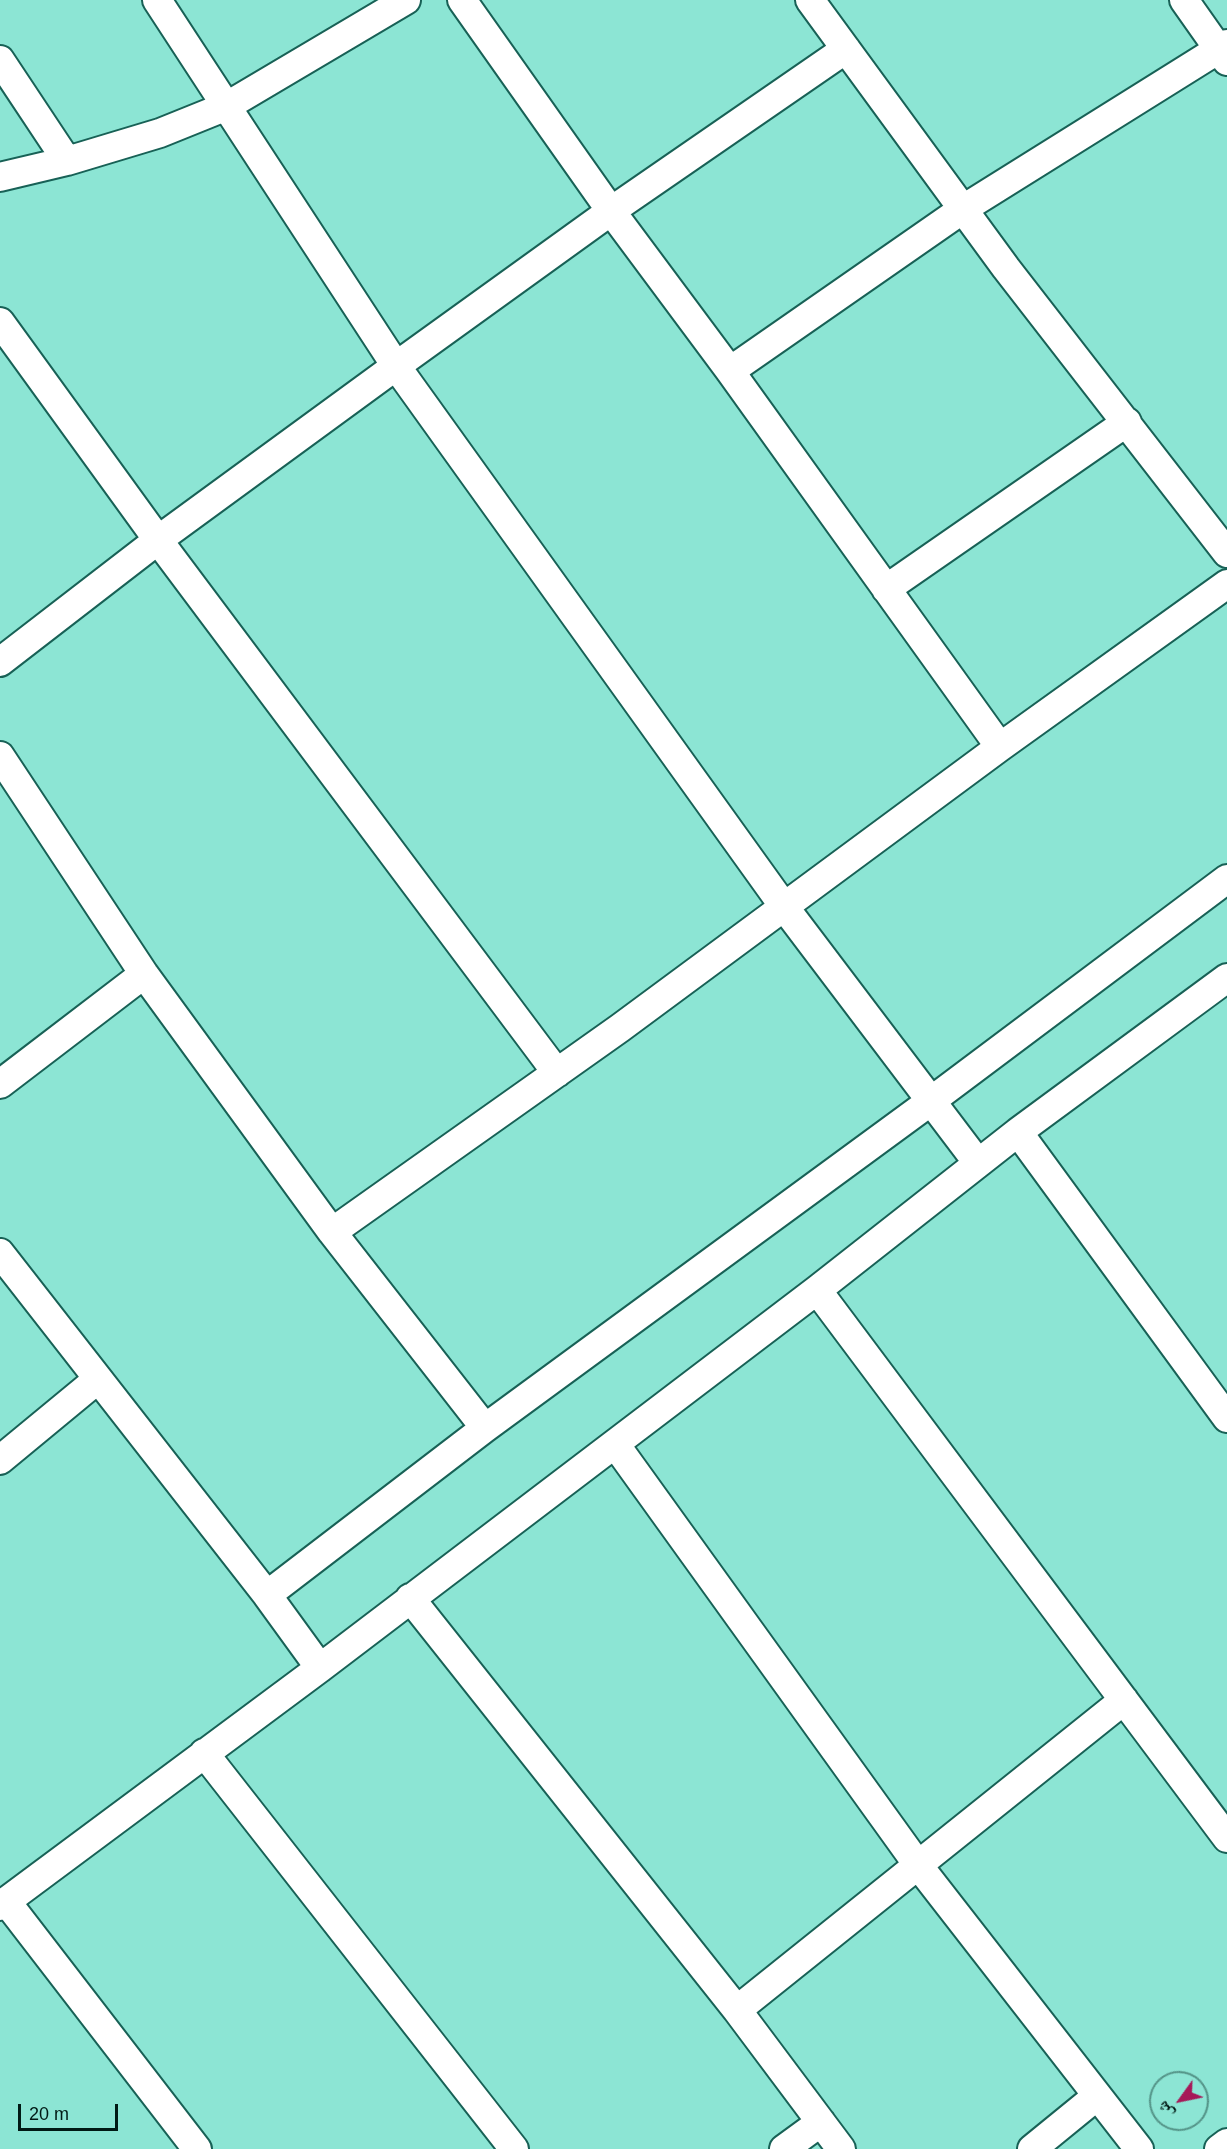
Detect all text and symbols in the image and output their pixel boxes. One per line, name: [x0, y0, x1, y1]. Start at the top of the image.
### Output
north arrow: [1149, 2071, 1209, 2131]
scale bar: [21, 2092, 122, 2130]
text: ش: [1153, 2098, 1177, 2122]
text: 20 m: [29, 2104, 69, 2124]

